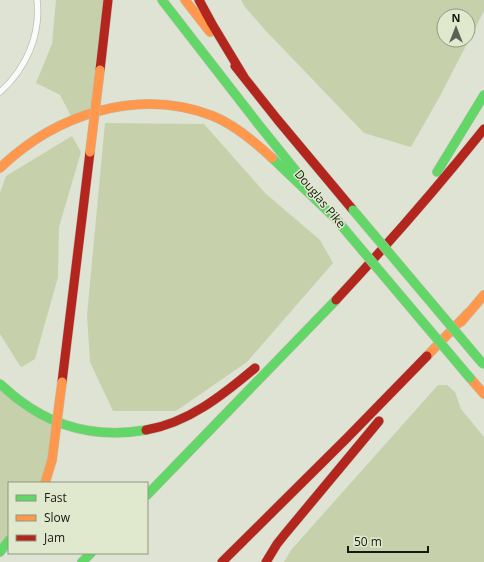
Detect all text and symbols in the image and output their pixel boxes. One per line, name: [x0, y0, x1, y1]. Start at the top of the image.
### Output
north arrow: [436, 8, 476, 48]
text: N: [452, 10, 460, 25]
street label: Douglas Pike: [291, 166, 350, 232]
legend: [8, 482, 148, 554]
text: Fast: [44, 489, 67, 506]
text: Slow: [44, 509, 71, 526]
scale bar: [348, 528, 428, 554]
text: Jam: [43, 529, 65, 546]
text: 50 m: [354, 533, 382, 550]

